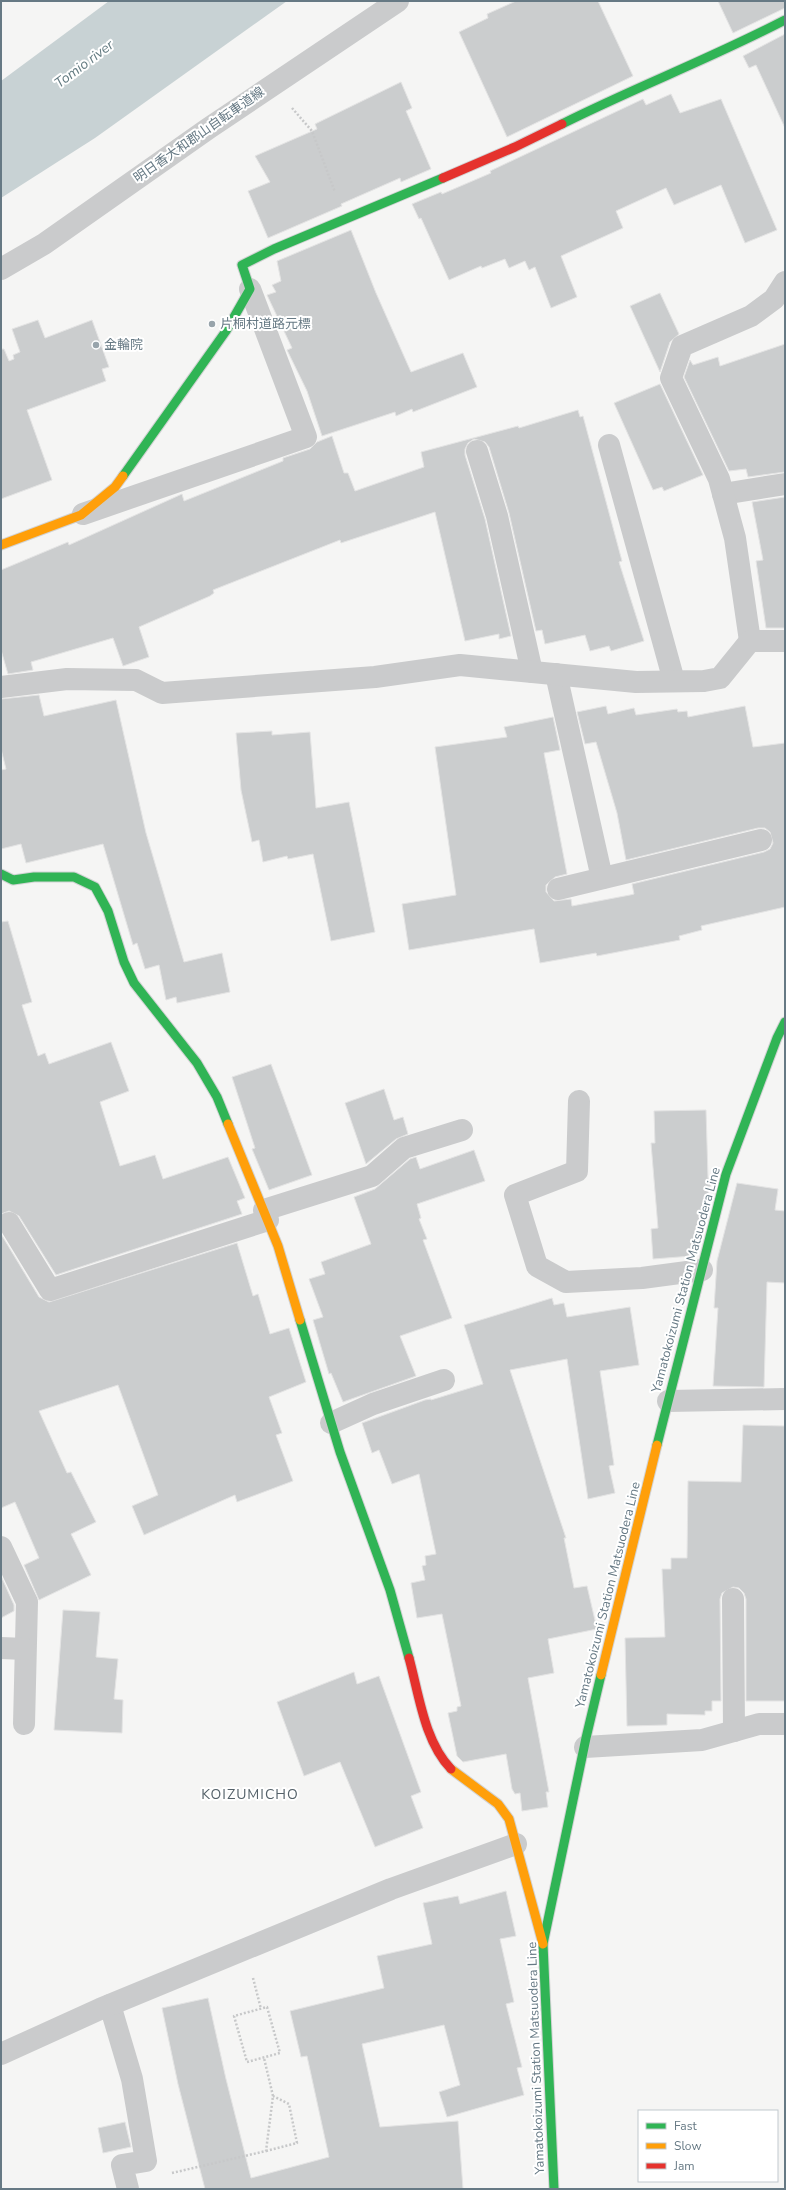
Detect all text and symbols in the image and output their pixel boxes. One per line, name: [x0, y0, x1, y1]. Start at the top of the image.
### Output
water label: Tomio river: [50, 35, 118, 93]
street label: 明日香大和郡山自転車道線: [130, 83, 268, 187]
place label: 片桐村道路元標: [220, 315, 311, 333]
marker: 片桐村道路元標: [207, 319, 217, 329]
place label: 金輪院: [104, 336, 143, 354]
marker: 金輪院: [91, 340, 101, 350]
street label: Yamatokoizumi Station Matsuodera Line: [647, 1165, 725, 1396]
street label: Yamatokoizumi Station Matsuodera Line: [571, 1480, 645, 1711]
district label: KOIZUMICHO: [201, 1785, 299, 1804]
street label: Yamatokoizumi Station Matsuodera Line: [523, 1941, 549, 2176]
legend: [638, 2110, 778, 2182]
text: Fast: [674, 2118, 697, 2134]
text: Slow: [674, 2138, 702, 2154]
text: Jam: [673, 2158, 695, 2174]

